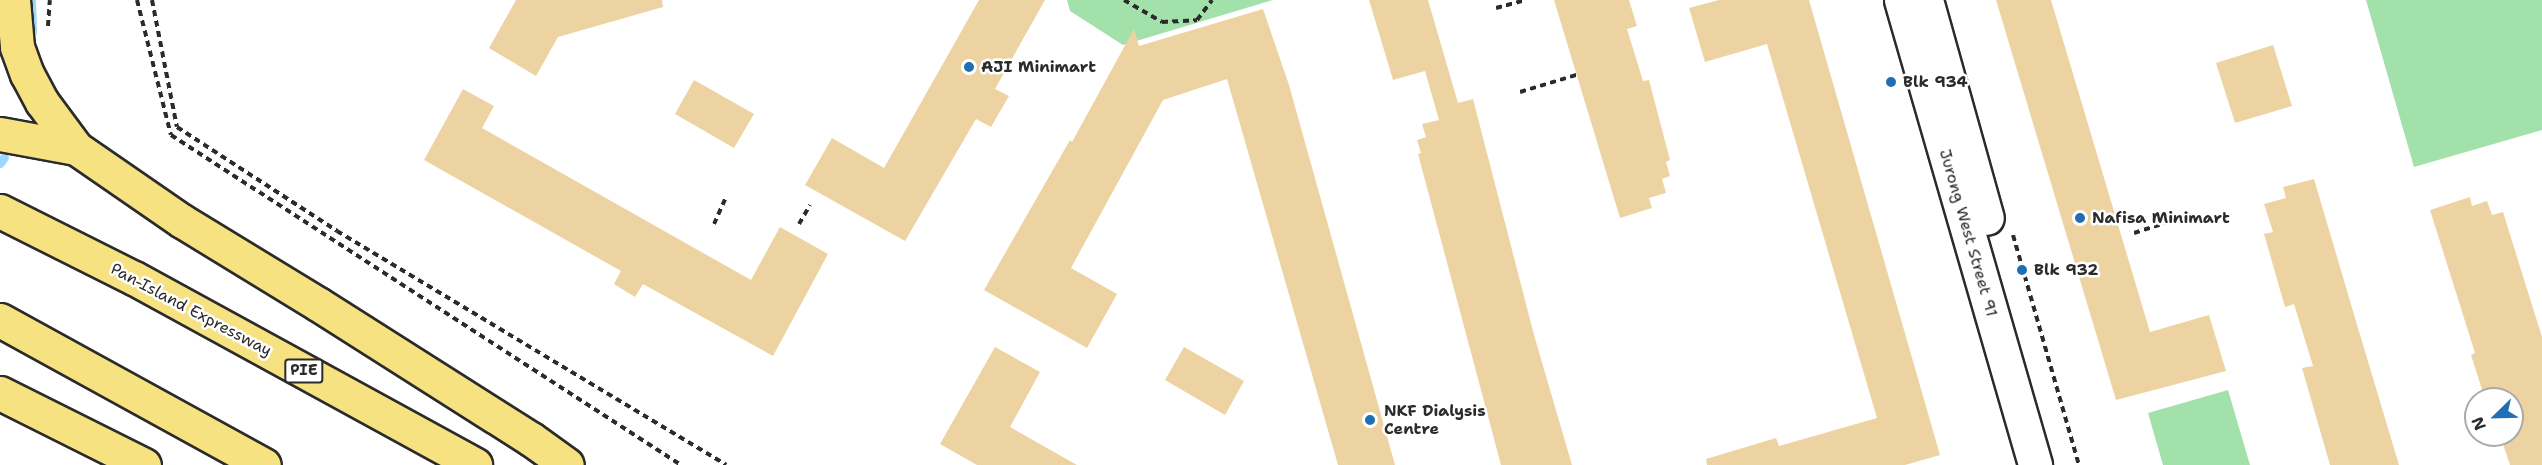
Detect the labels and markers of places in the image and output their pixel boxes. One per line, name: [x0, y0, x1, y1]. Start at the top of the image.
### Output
place label: AJI Minimart: [981, 57, 1096, 77]
marker: AJI Minimart: [962, 60, 976, 74]
place label: Blk 934: [1903, 72, 1968, 92]
marker: Blk 934: [1884, 75, 1898, 89]
place label: Nafisa Minimart: [2092, 208, 2230, 228]
marker: Nafisa Minimart: [2073, 211, 2087, 225]
place label: Blk 932: [2034, 260, 2098, 280]
marker: Blk 932: [2015, 263, 2029, 277]
place label: NKF Dialysis Centre: [1384, 401, 1486, 439]
marker: NKF Dialysis Centre: [1361, 411, 1379, 429]

